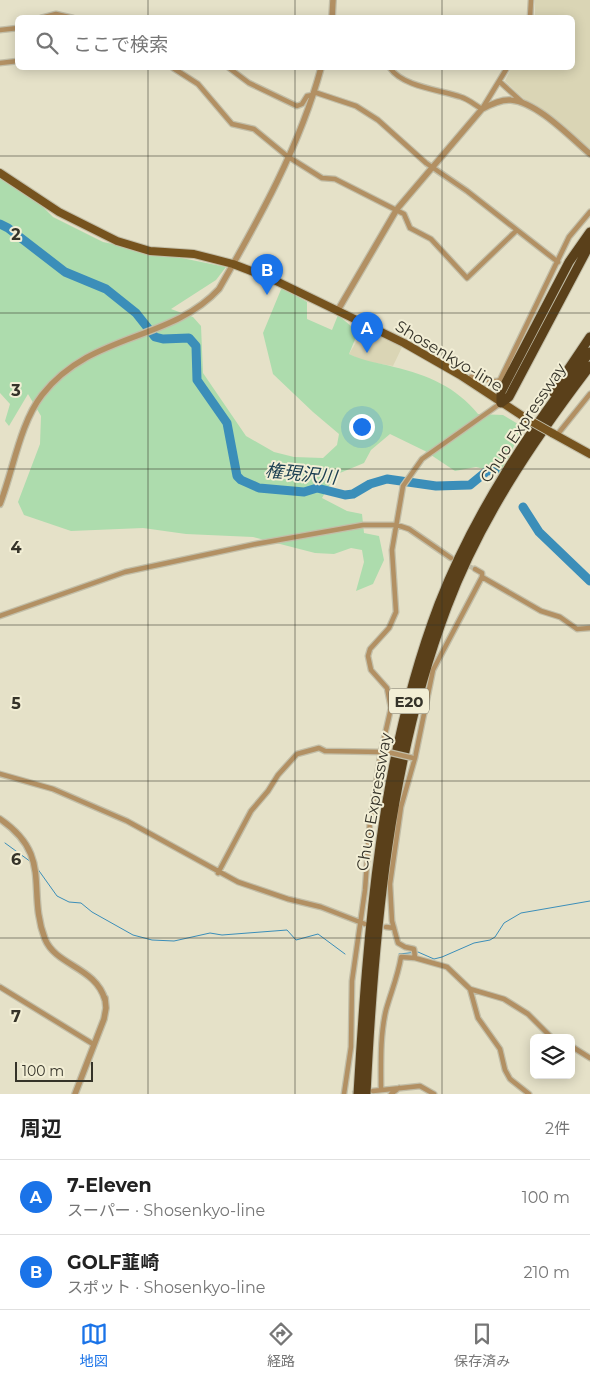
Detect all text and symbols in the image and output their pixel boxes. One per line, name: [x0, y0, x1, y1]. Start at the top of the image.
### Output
search box: [15, 15, 575, 70]
icon: search: [33, 29, 61, 57]
text: ここで検索: [73, 33, 168, 56]
text: 2: [11, 225, 21, 244]
pin: B: [251, 254, 283, 295]
pin: A: [351, 312, 383, 353]
street label: Shosenkyo-line: [392, 316, 506, 396]
street label: Chuo Expressway: [476, 359, 570, 486]
text: 3: [10, 381, 21, 400]
your location: [349, 414, 375, 440]
water label: 権現沢川: [264, 459, 340, 489]
text: 4: [10, 538, 22, 557]
road number: E20: [389, 688, 429, 714]
text: 5: [11, 694, 21, 713]
street label: Chuo Expressway: [352, 731, 396, 873]
text: 6: [11, 850, 21, 869]
text: 7: [11, 1007, 21, 1026]
map controls: [530, 1034, 575, 1079]
button: layers: [530, 1034, 575, 1079]
scale bar: [15, 1059, 92, 1082]
text: 100 m: [22, 1062, 64, 1080]
text: 周辺: [20, 1116, 62, 1141]
text: 2件: [545, 1119, 570, 1138]
text: 7-Eleven: [67, 1174, 152, 1197]
text: A: [30, 1188, 42, 1207]
text: 100 m: [522, 1188, 570, 1207]
text: スーパー · Shosenkyo-line: [67, 1201, 265, 1220]
text: GOLF韮崎: [67, 1251, 159, 1274]
text: B: [30, 1263, 42, 1282]
text: 210 m: [523, 1263, 570, 1282]
text: スポット · Shosenkyo-line: [67, 1278, 265, 1297]
tab: 地図: [80, 1320, 108, 1370]
tab: 経路: [267, 1320, 295, 1370]
tab: 保存済み: [454, 1320, 510, 1370]

